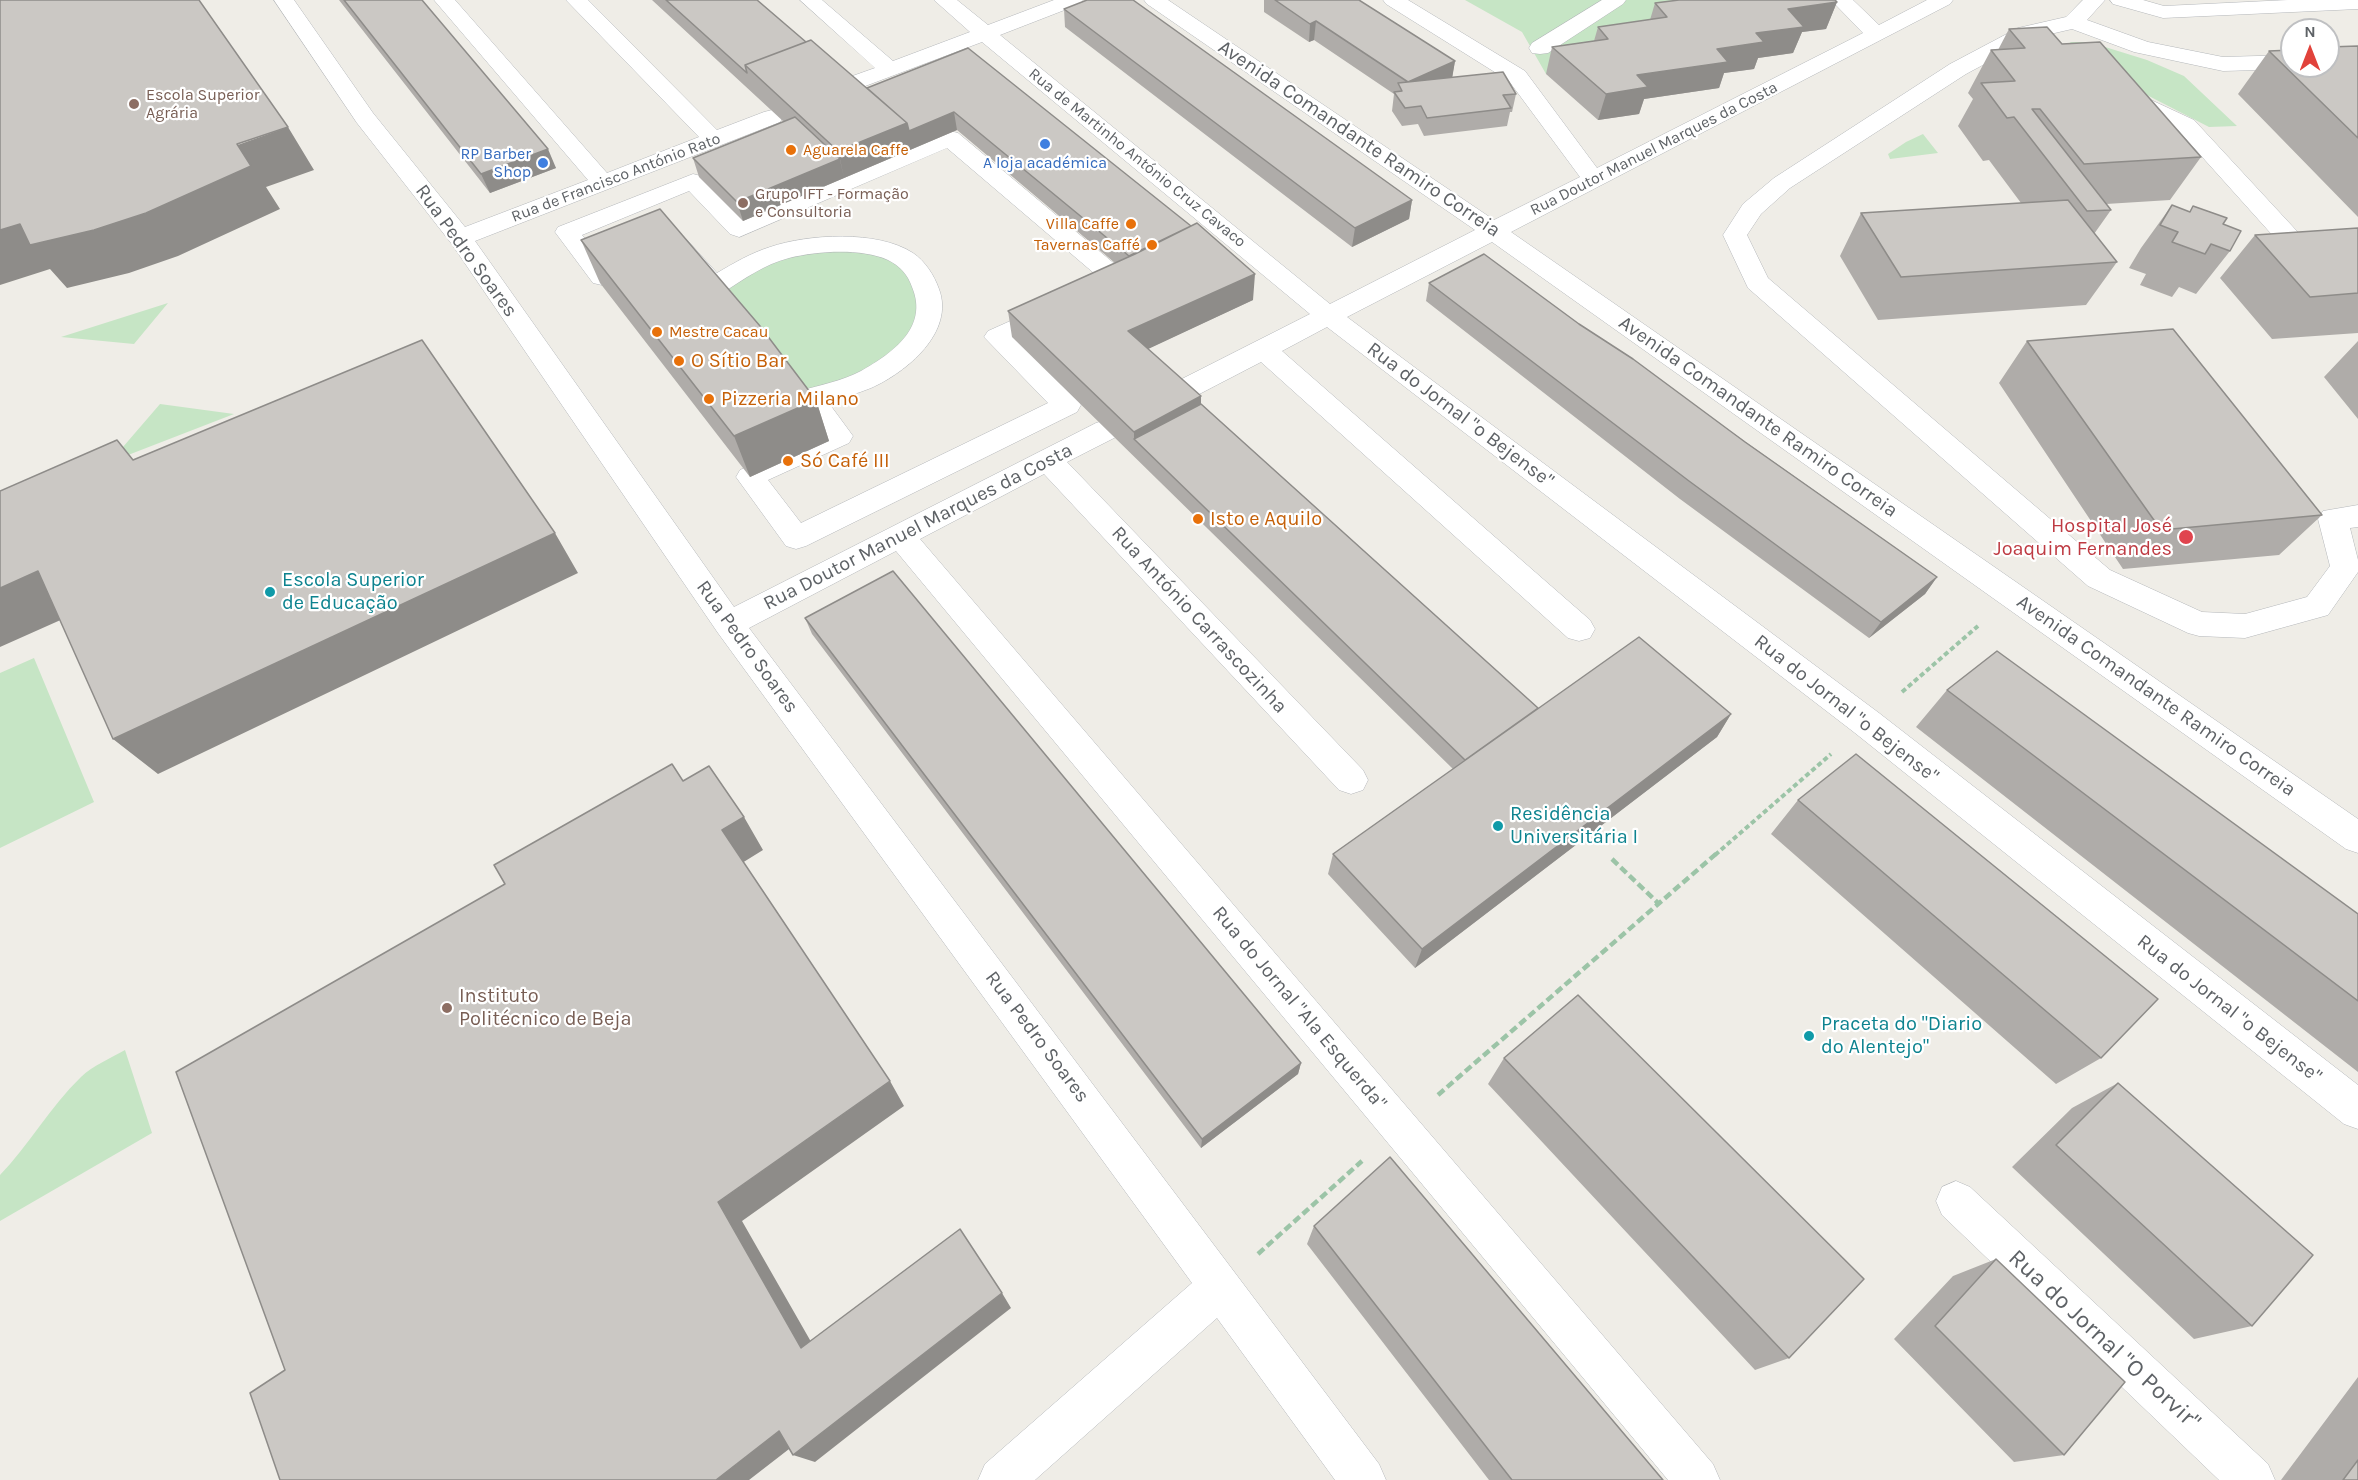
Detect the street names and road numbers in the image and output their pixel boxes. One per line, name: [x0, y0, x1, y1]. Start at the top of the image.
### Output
street label: Avenida Comandante Ramiro Correia: [1213, 35, 1505, 243]
street label: Rua de Martinho António Cruz Cavaco: [1024, 64, 1250, 252]
street label: Rua Doutor Manuel Marques da Costa: [1527, 78, 1781, 220]
street label: Rua de Francisco António Rato: [509, 129, 723, 227]
street label: Rua Pedro Soares: [410, 180, 522, 322]
street label: Avenida Comandante Ramiro Correia: [1614, 311, 1902, 523]
street label: Rua do Jornal "o Bejense": [1362, 337, 1558, 493]
street label: Rua Doutor Manuel Marques da Costa: [759, 438, 1077, 616]
street label: Rua António Carrascozinha: [1106, 522, 1292, 718]
street label: Rua Pedro Soares: [691, 576, 803, 718]
street label: Avenida Comandante Ramiro Correia: [2012, 590, 2300, 802]
street label: Rua do Jornal "o Bejense": [1749, 630, 1943, 788]
street label: Rua do Jornal "Ala Esquerda": [1207, 901, 1391, 1115]
street label: Rua do Jornal "o Bejense": [2132, 930, 2326, 1088]
street label: Rua Pedro Soares: [980, 967, 1094, 1107]
street label: Rua do Jornal "O Porvir": [2002, 1244, 2206, 1436]

